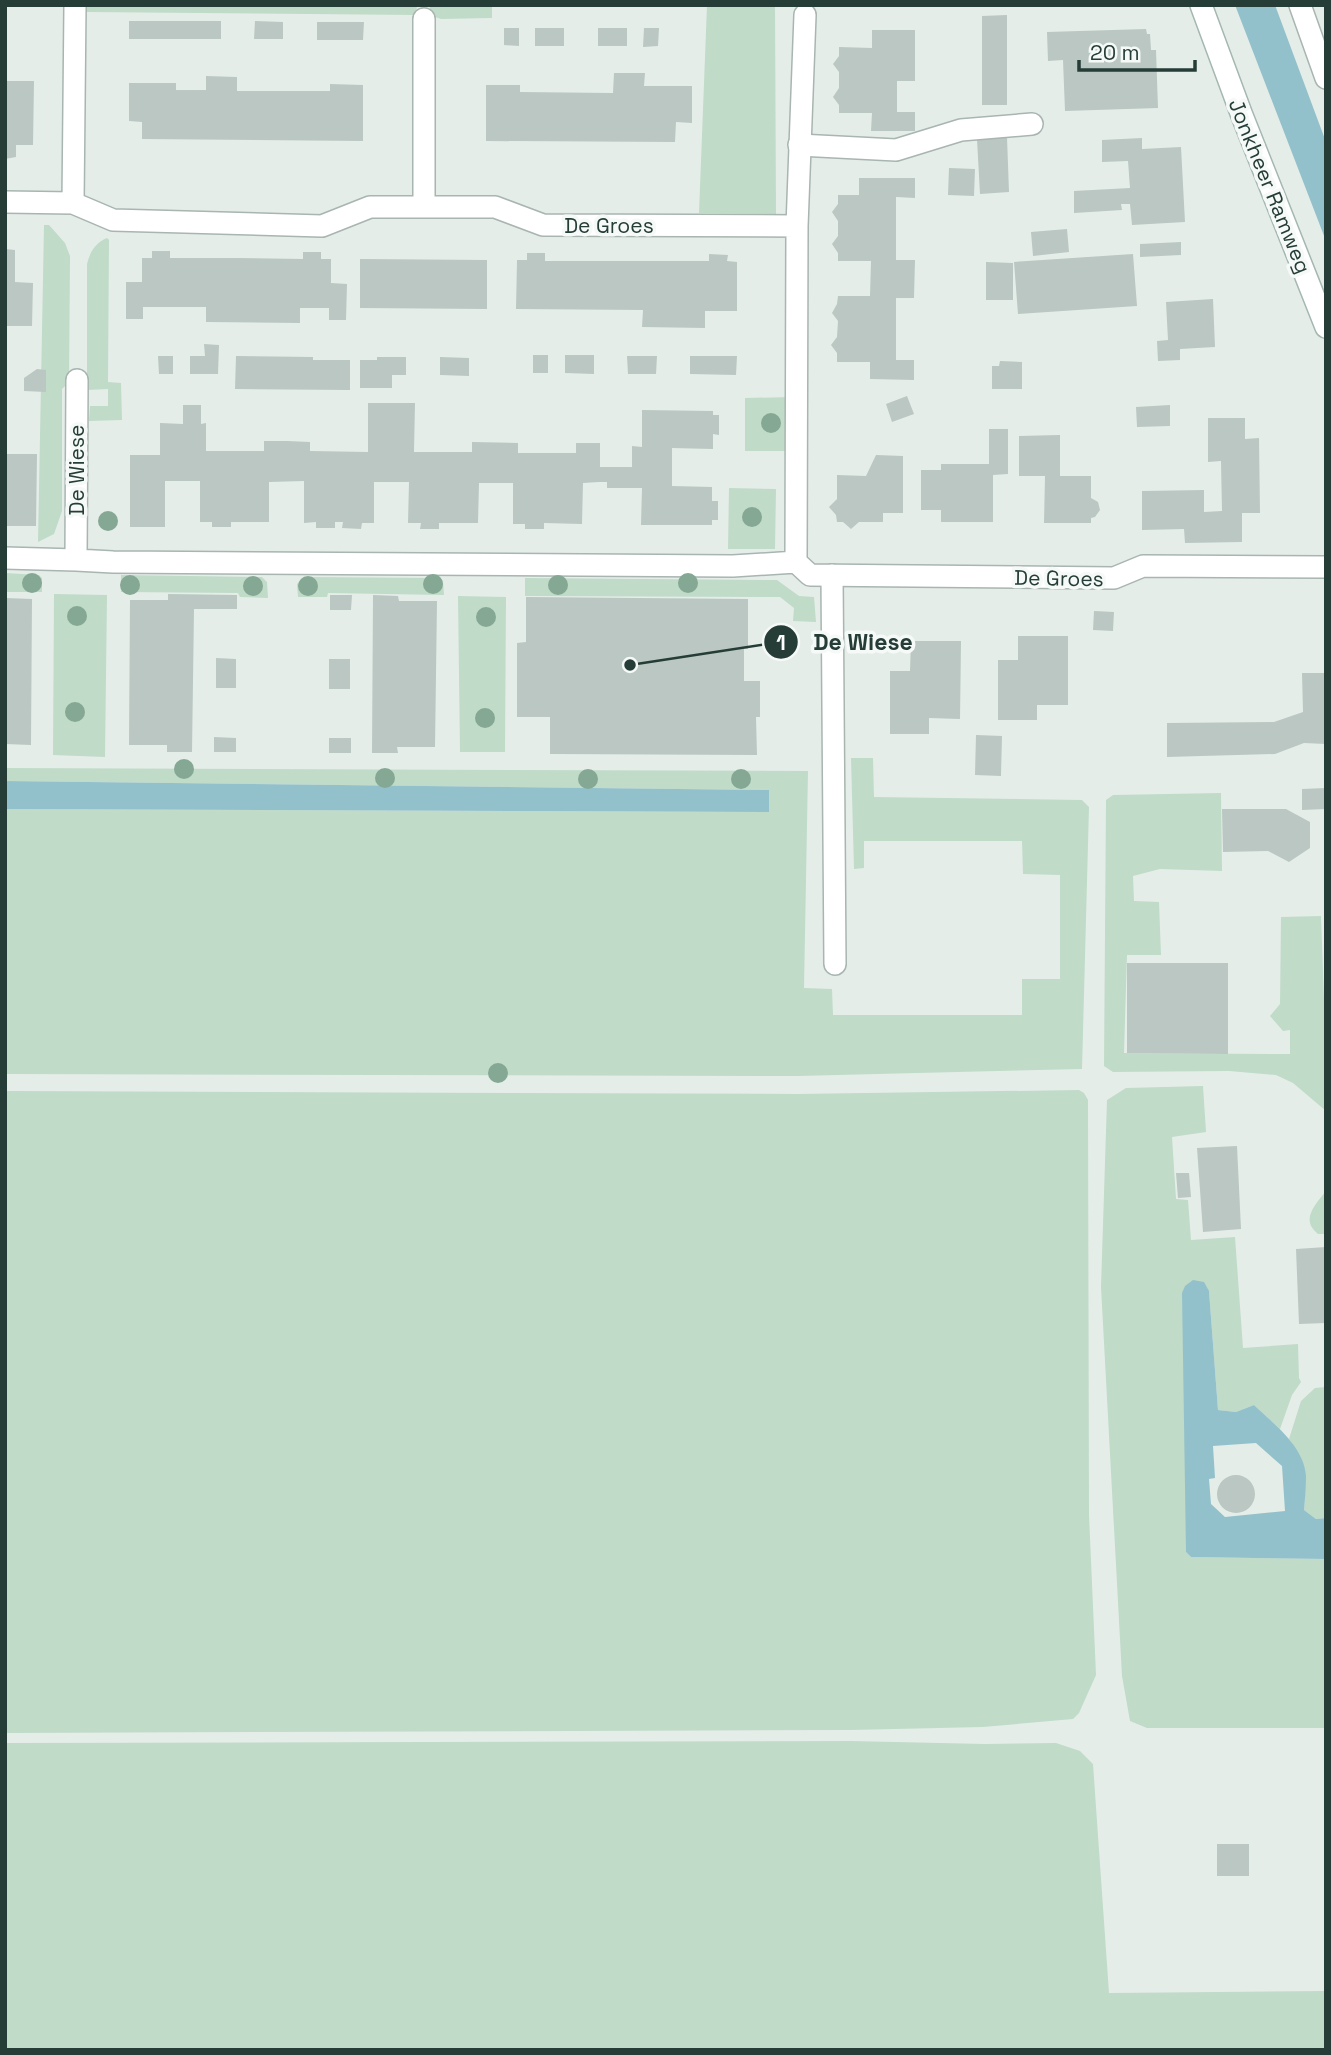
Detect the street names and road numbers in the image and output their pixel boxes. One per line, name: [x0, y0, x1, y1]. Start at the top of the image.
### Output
street label: Jonkheer Ramweg: [1223, 95, 1317, 277]
street label: De Groes: [564, 212, 654, 239]
street label: De Wiese: [63, 424, 90, 516]
street label: De Groes: [1014, 564, 1104, 592]

